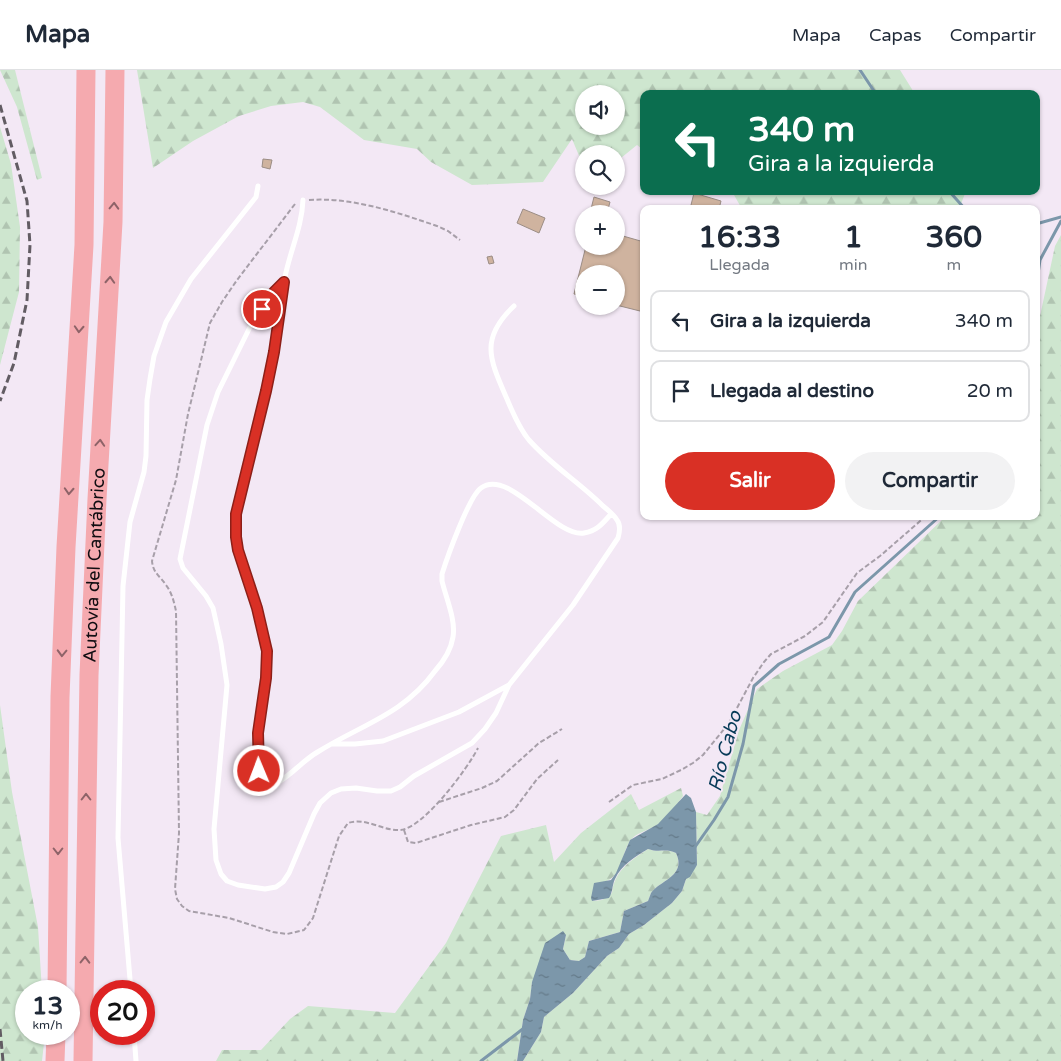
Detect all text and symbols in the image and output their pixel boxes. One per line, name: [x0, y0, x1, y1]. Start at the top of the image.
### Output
text: Mapa: [25, 20, 90, 49]
text: Mapa: [792, 24, 841, 46]
text: Capas: [869, 24, 922, 46]
text: Compartir: [950, 24, 1036, 46]
map controls: [575, 85, 625, 315]
button: sound: [575, 85, 625, 135]
text: 340 m: [748, 109, 855, 151]
icon: left: [665, 110, 730, 175]
button: search: [575, 145, 625, 195]
text: Gira a la izquierda: [748, 151, 934, 177]
one-way arrow: [108, 202, 119, 210]
button: +: [575, 205, 625, 255]
text: 16:33: [698, 219, 781, 256]
text: 1: [844, 219, 863, 256]
text: 360: [926, 219, 982, 256]
text: Llegada: [709, 255, 770, 275]
text: min: [839, 255, 868, 275]
text: m: [946, 255, 961, 275]
button: −: [575, 265, 625, 315]
one-way arrow: [104, 276, 115, 284]
pin: [241, 288, 283, 330]
icon: arrive: [248, 295, 276, 323]
icon: left: [667, 307, 695, 335]
text: Gira a la izquierda: [710, 310, 871, 332]
text: 340 m: [955, 310, 1013, 332]
one-way arrow: [74, 325, 85, 333]
icon: arrive: [667, 377, 695, 405]
text: Llegada al destino: [710, 380, 874, 402]
text: 20 m: [967, 380, 1013, 402]
one-way arrow: [94, 438, 105, 446]
button: Salir: [665, 452, 835, 510]
button: Compartir: [845, 452, 1015, 510]
street label: Autovía del Cantábrico: [79, 467, 110, 663]
one-way arrow: [64, 487, 75, 495]
one-way arrow: [56, 650, 67, 658]
water label: Río Cabo: [704, 707, 747, 794]
position arrow: [232, 744, 284, 796]
one-way arrow: [81, 793, 91, 801]
one-way arrow: [53, 848, 63, 855]
one-way arrow: [80, 956, 91, 964]
speed limit sign: 20: [90, 980, 155, 1045]
text: 13: [32, 991, 63, 1021]
text: km/h: [32, 1018, 63, 1032]

